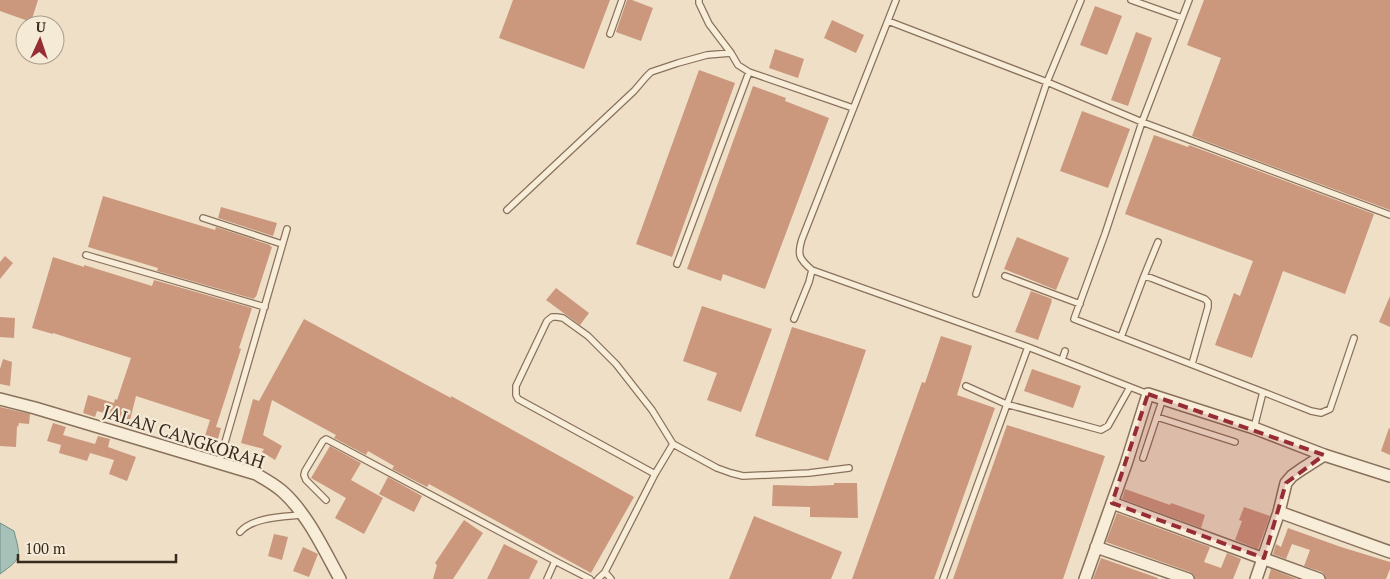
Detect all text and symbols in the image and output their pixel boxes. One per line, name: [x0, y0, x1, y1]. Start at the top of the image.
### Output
north arrow: [15, 15, 65, 65]
text: U: [35, 17, 46, 36]
street label: JALAN CANGKORAH: [100, 399, 268, 473]
scale bar: [18, 532, 175, 564]
text: 100 m: [25, 538, 66, 558]

